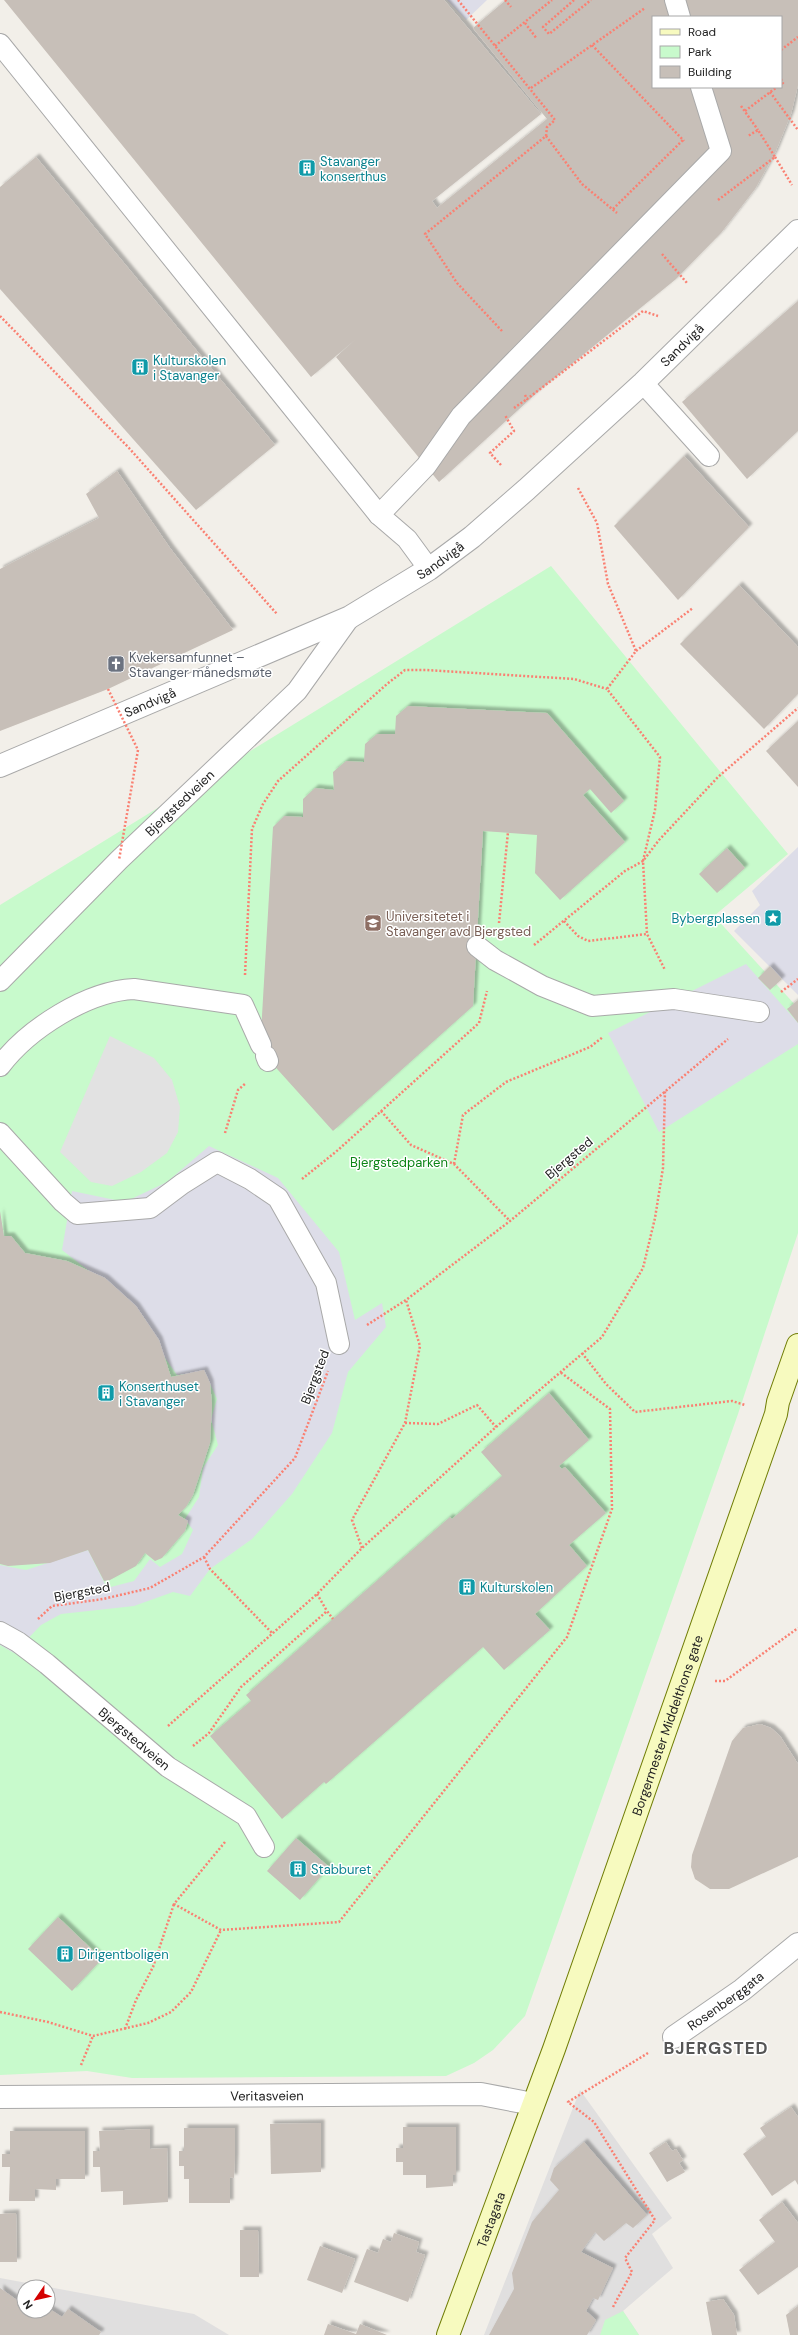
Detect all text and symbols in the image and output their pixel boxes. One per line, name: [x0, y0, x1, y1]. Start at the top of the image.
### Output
legend: [652, 16, 782, 88]
text: Road: [688, 24, 716, 40]
text: Park: [688, 44, 712, 60]
text: Building: [688, 64, 732, 80]
place label: Stavanger konserthus: [320, 153, 387, 185]
building icon: Stavanger konserthus: [297, 158, 317, 178]
street label: Sandvigå: [656, 320, 707, 370]
place label: Kulturskolen i Stavanger: [153, 352, 226, 384]
building icon: Kulturskolen i Stavanger: [130, 357, 150, 377]
street label: Sandvigå: [413, 537, 467, 583]
place label: Kvekersamfunnet – Stavanger månedsmøte: [129, 649, 272, 681]
church icon: Kvekersamfunnet – Stavanger månedsmøte: [106, 654, 126, 674]
street label: Sandvigå: [122, 684, 178, 721]
street label: Bjergstedveien: [141, 766, 218, 839]
place label: Universitetet i Stavanger avd Bjergsted: [386, 908, 531, 940]
place icon: Bybergplassen: [763, 908, 783, 928]
place label: Bybergplassen: [671, 910, 760, 927]
school or university icon: Universitetet i Stavanger avd Bjergsted: [363, 913, 383, 933]
street label: Bjergsted: [542, 1133, 596, 1183]
park label: Bjergstedparken: [350, 1154, 448, 1171]
street label: Bjergsted: [297, 1347, 333, 1407]
place label: Konserthuset i Stavanger: [119, 1378, 199, 1410]
building icon: Konserthuset i Stavanger: [96, 1383, 116, 1403]
building icon: Kulturskolen: [457, 1577, 477, 1597]
street label: Bjergsted: [52, 1578, 112, 1606]
place label: Kulturskolen: [480, 1579, 553, 1596]
street label: Borgermester Middelthons gate: [628, 1633, 707, 1818]
street label: Bjergstedveien: [95, 1703, 174, 1774]
building icon: Stabburet: [288, 1859, 308, 1879]
place label: Stabburet: [311, 1861, 371, 1878]
building icon: Dirigentboligen: [55, 1944, 75, 1964]
place label: Dirigentboligen: [78, 1946, 169, 1963]
street label: Rosenberggata: [684, 1967, 767, 2034]
district label: BJERGSTED: [663, 2037, 769, 2059]
street label: Veritasveien: [230, 2087, 304, 2104]
street label: Tastagata: [473, 2189, 509, 2250]
north arrow: [16, 2279, 56, 2319]
text: N: [20, 2297, 36, 2312]

